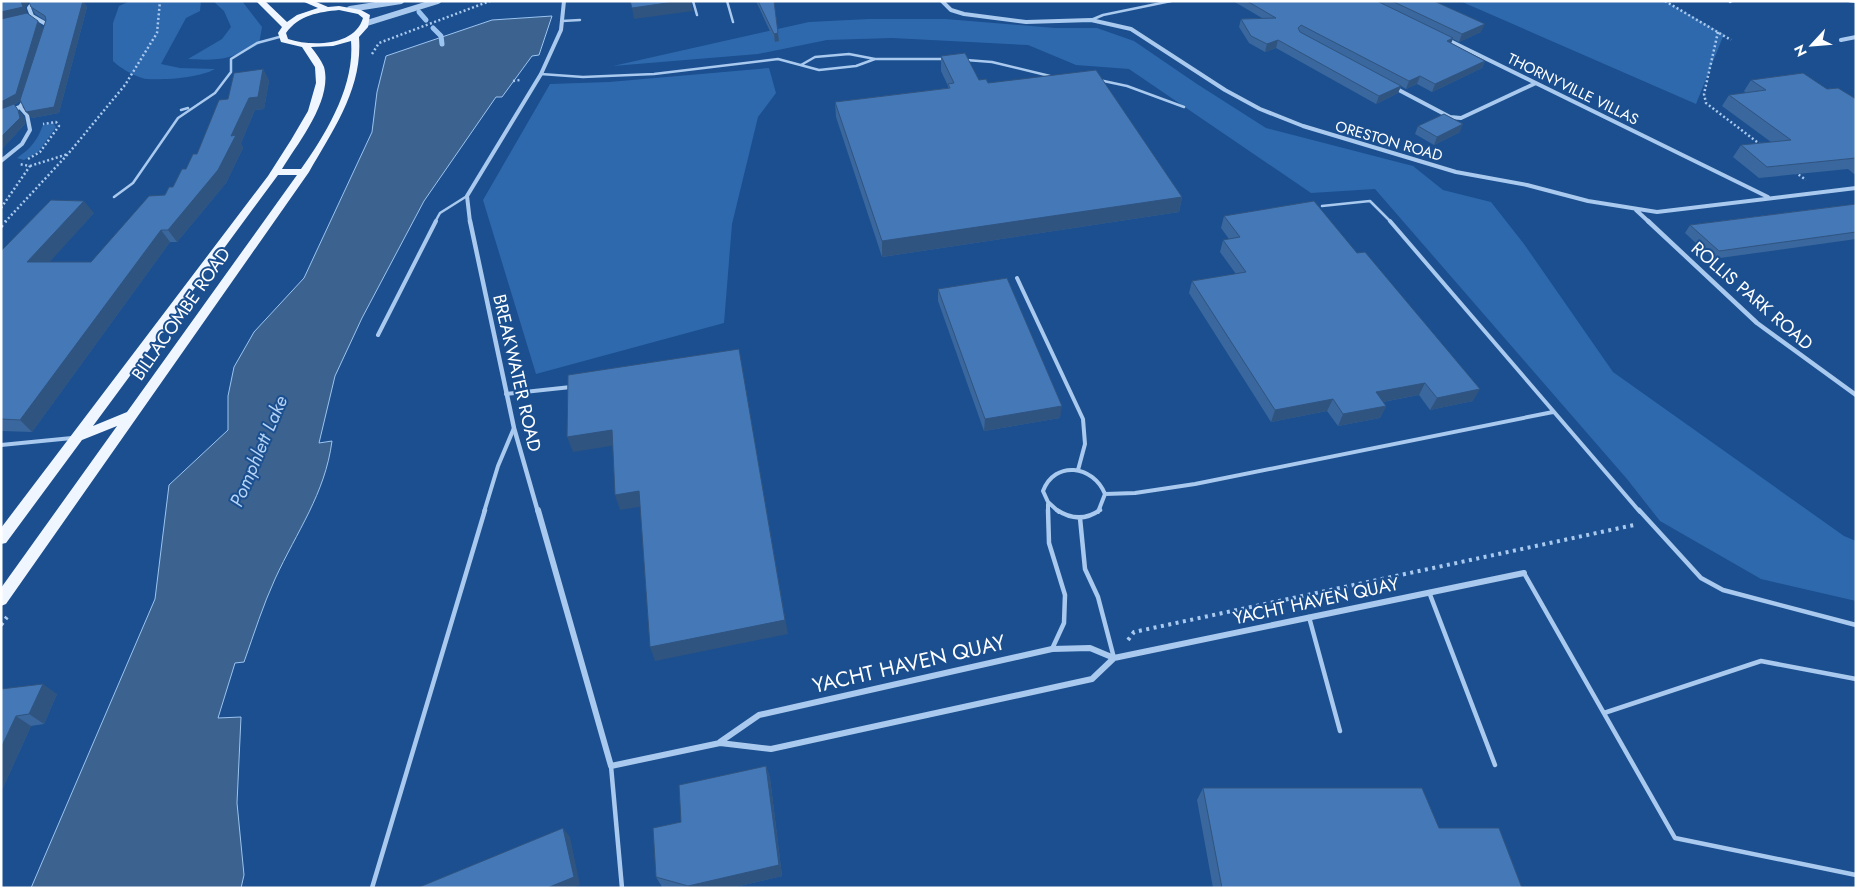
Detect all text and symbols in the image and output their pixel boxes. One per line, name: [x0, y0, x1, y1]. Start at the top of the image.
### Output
north arrow: [1787, 20, 1837, 70]
text: N: [1789, 41, 1812, 60]
street label: THORNYVILLE VILLAS: [1503, 48, 1643, 130]
street label: ORESTON ROAD: [1333, 115, 1445, 167]
street label: ROLLIS PARK ROAD: [1685, 236, 1819, 356]
street label: BILLACOMBE ROAD: [125, 242, 237, 386]
street label: BREAKWATER ROAD: [486, 292, 548, 454]
water label: Pomphlett Lake: [223, 391, 294, 511]
street label: YACHT HAVEN QUAY: [1231, 571, 1402, 631]
street label: YACHT HAVEN QUAY: [810, 627, 1009, 701]

